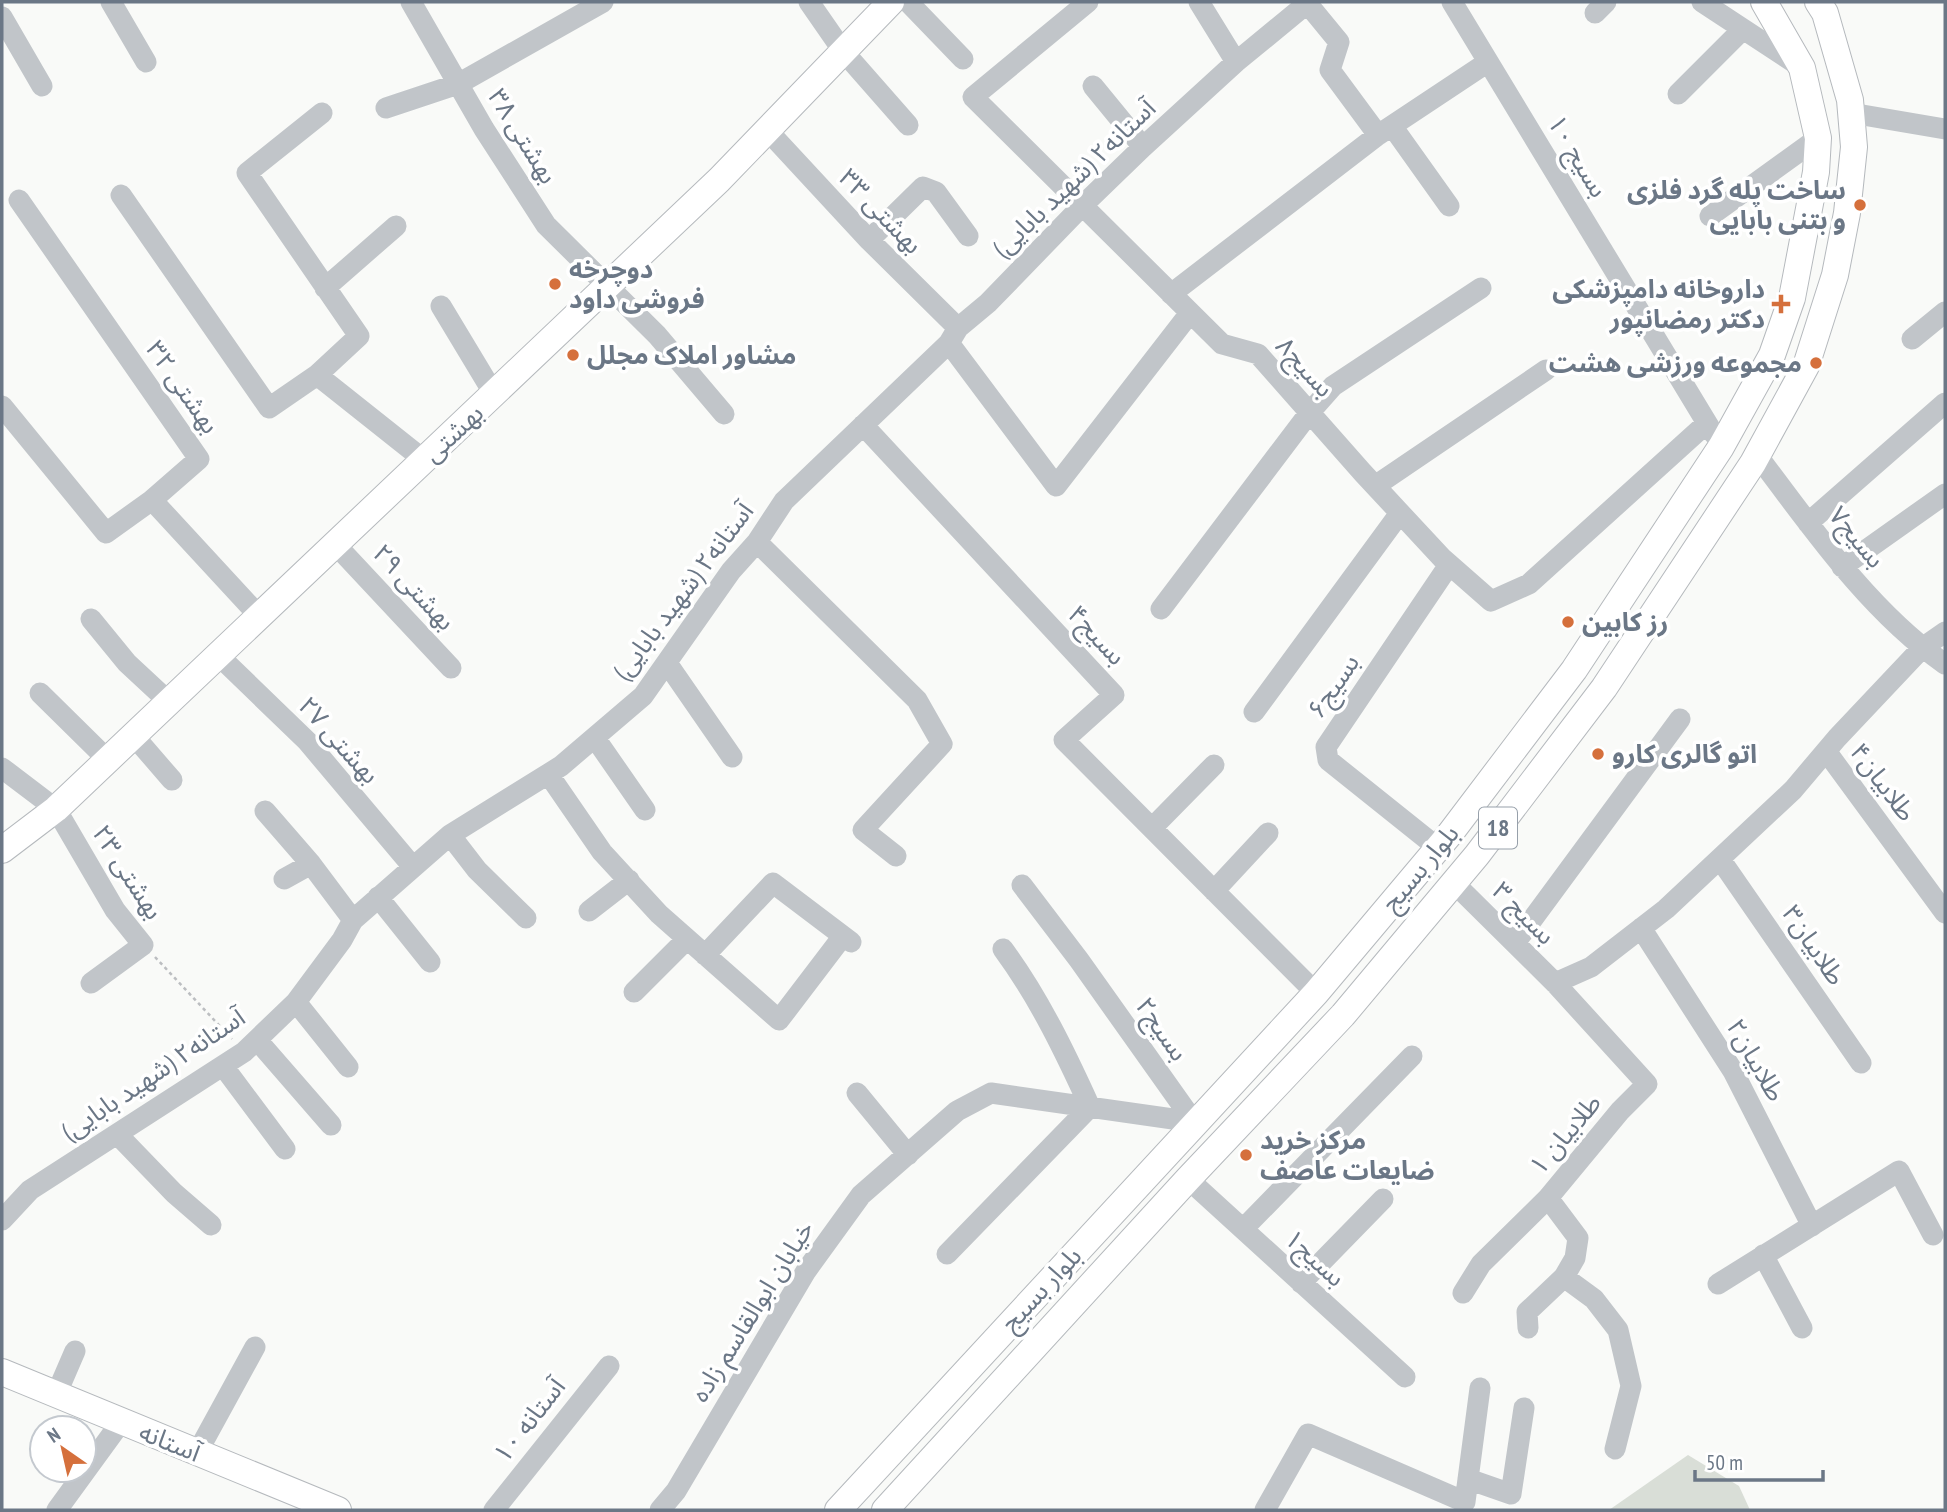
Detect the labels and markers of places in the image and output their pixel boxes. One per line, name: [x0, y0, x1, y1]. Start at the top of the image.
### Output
place label: ساخت پله گرد فلزی و بتنی بابایی: [1627, 173, 1846, 236]
marker: ساخت پله گرد فلزی و بتنی بابایی: [1852, 197, 1868, 213]
place label: دوچرخه فروشی داود: [569, 252, 705, 315]
place label: داروخانه دامپزشکی دکتر رمضانپور: [1552, 272, 1765, 337]
marker: دوچرخه فروشی داود: [547, 276, 563, 292]
marker: داروخانه دامپزشکی دکتر رمضانپور: [1771, 294, 1791, 314]
place label: مشاور املاک مجلل: [587, 338, 796, 371]
place label: مجموعه ورزشی هشت: [1549, 346, 1802, 379]
marker: مشاور املاک مجلل: [565, 347, 581, 363]
marker: مجموعه ورزشی هشت: [1808, 355, 1824, 371]
place label: رز کابین: [1582, 605, 1668, 638]
marker: رز کابین: [1560, 614, 1576, 630]
place label: اتو گالری کارو: [1612, 737, 1757, 770]
marker: اتو گالری کارو: [1590, 746, 1606, 762]
place label: مرکز خرید ضایعات عاصف: [1260, 1123, 1435, 1186]
marker: مرکز خرید ضایعات عاصف: [1238, 1147, 1254, 1163]

